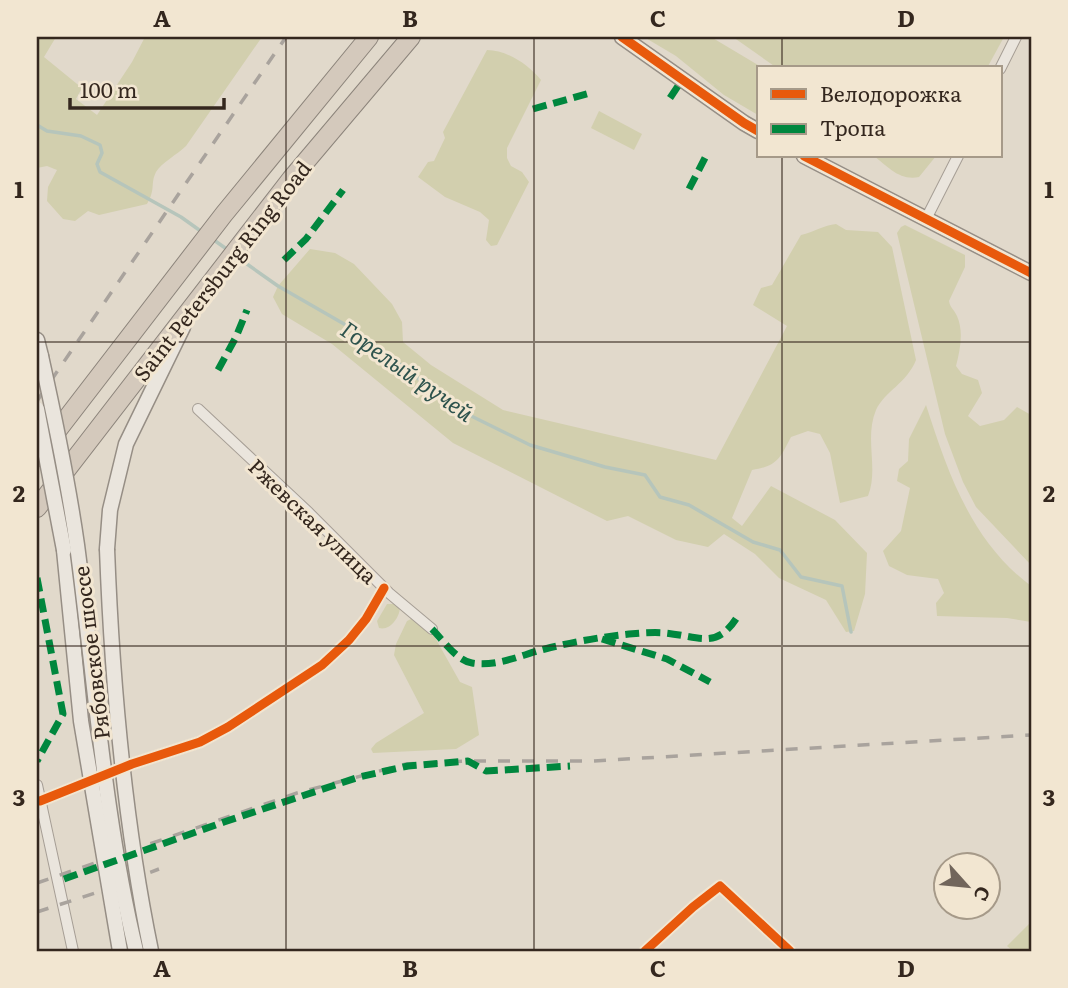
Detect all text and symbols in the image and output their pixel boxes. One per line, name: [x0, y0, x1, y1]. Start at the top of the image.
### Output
text: A: [153, 0, 171, 34]
text: B: [402, 0, 418, 34]
text: C: [650, 0, 666, 34]
text: D: [897, 0, 915, 34]
scale bar: [70, 66, 224, 110]
legend: [757, 66, 1002, 158]
text: 100 m: [80, 73, 137, 104]
text: Велодорожка: [820, 77, 962, 108]
text: Тропа: [820, 111, 886, 142]
street label: Saint Petersburg Ring Road: [125, 153, 317, 387]
text: 1: [14, 171, 24, 205]
text: 1: [1044, 171, 1054, 205]
water label: Горелый ручей: [334, 311, 482, 429]
street label: Ржевская улица: [243, 450, 386, 590]
text: 2: [13, 475, 25, 509]
text: 2: [1043, 475, 1055, 509]
street label: Рябовское шоссе: [64, 564, 116, 742]
text: 3: [13, 779, 25, 813]
text: 3: [1043, 779, 1055, 813]
north arrow: [932, 852, 1002, 922]
text: С: [967, 882, 999, 907]
text: A: [153, 950, 171, 984]
text: B: [402, 950, 418, 984]
text: C: [650, 950, 666, 984]
text: D: [897, 950, 915, 984]

